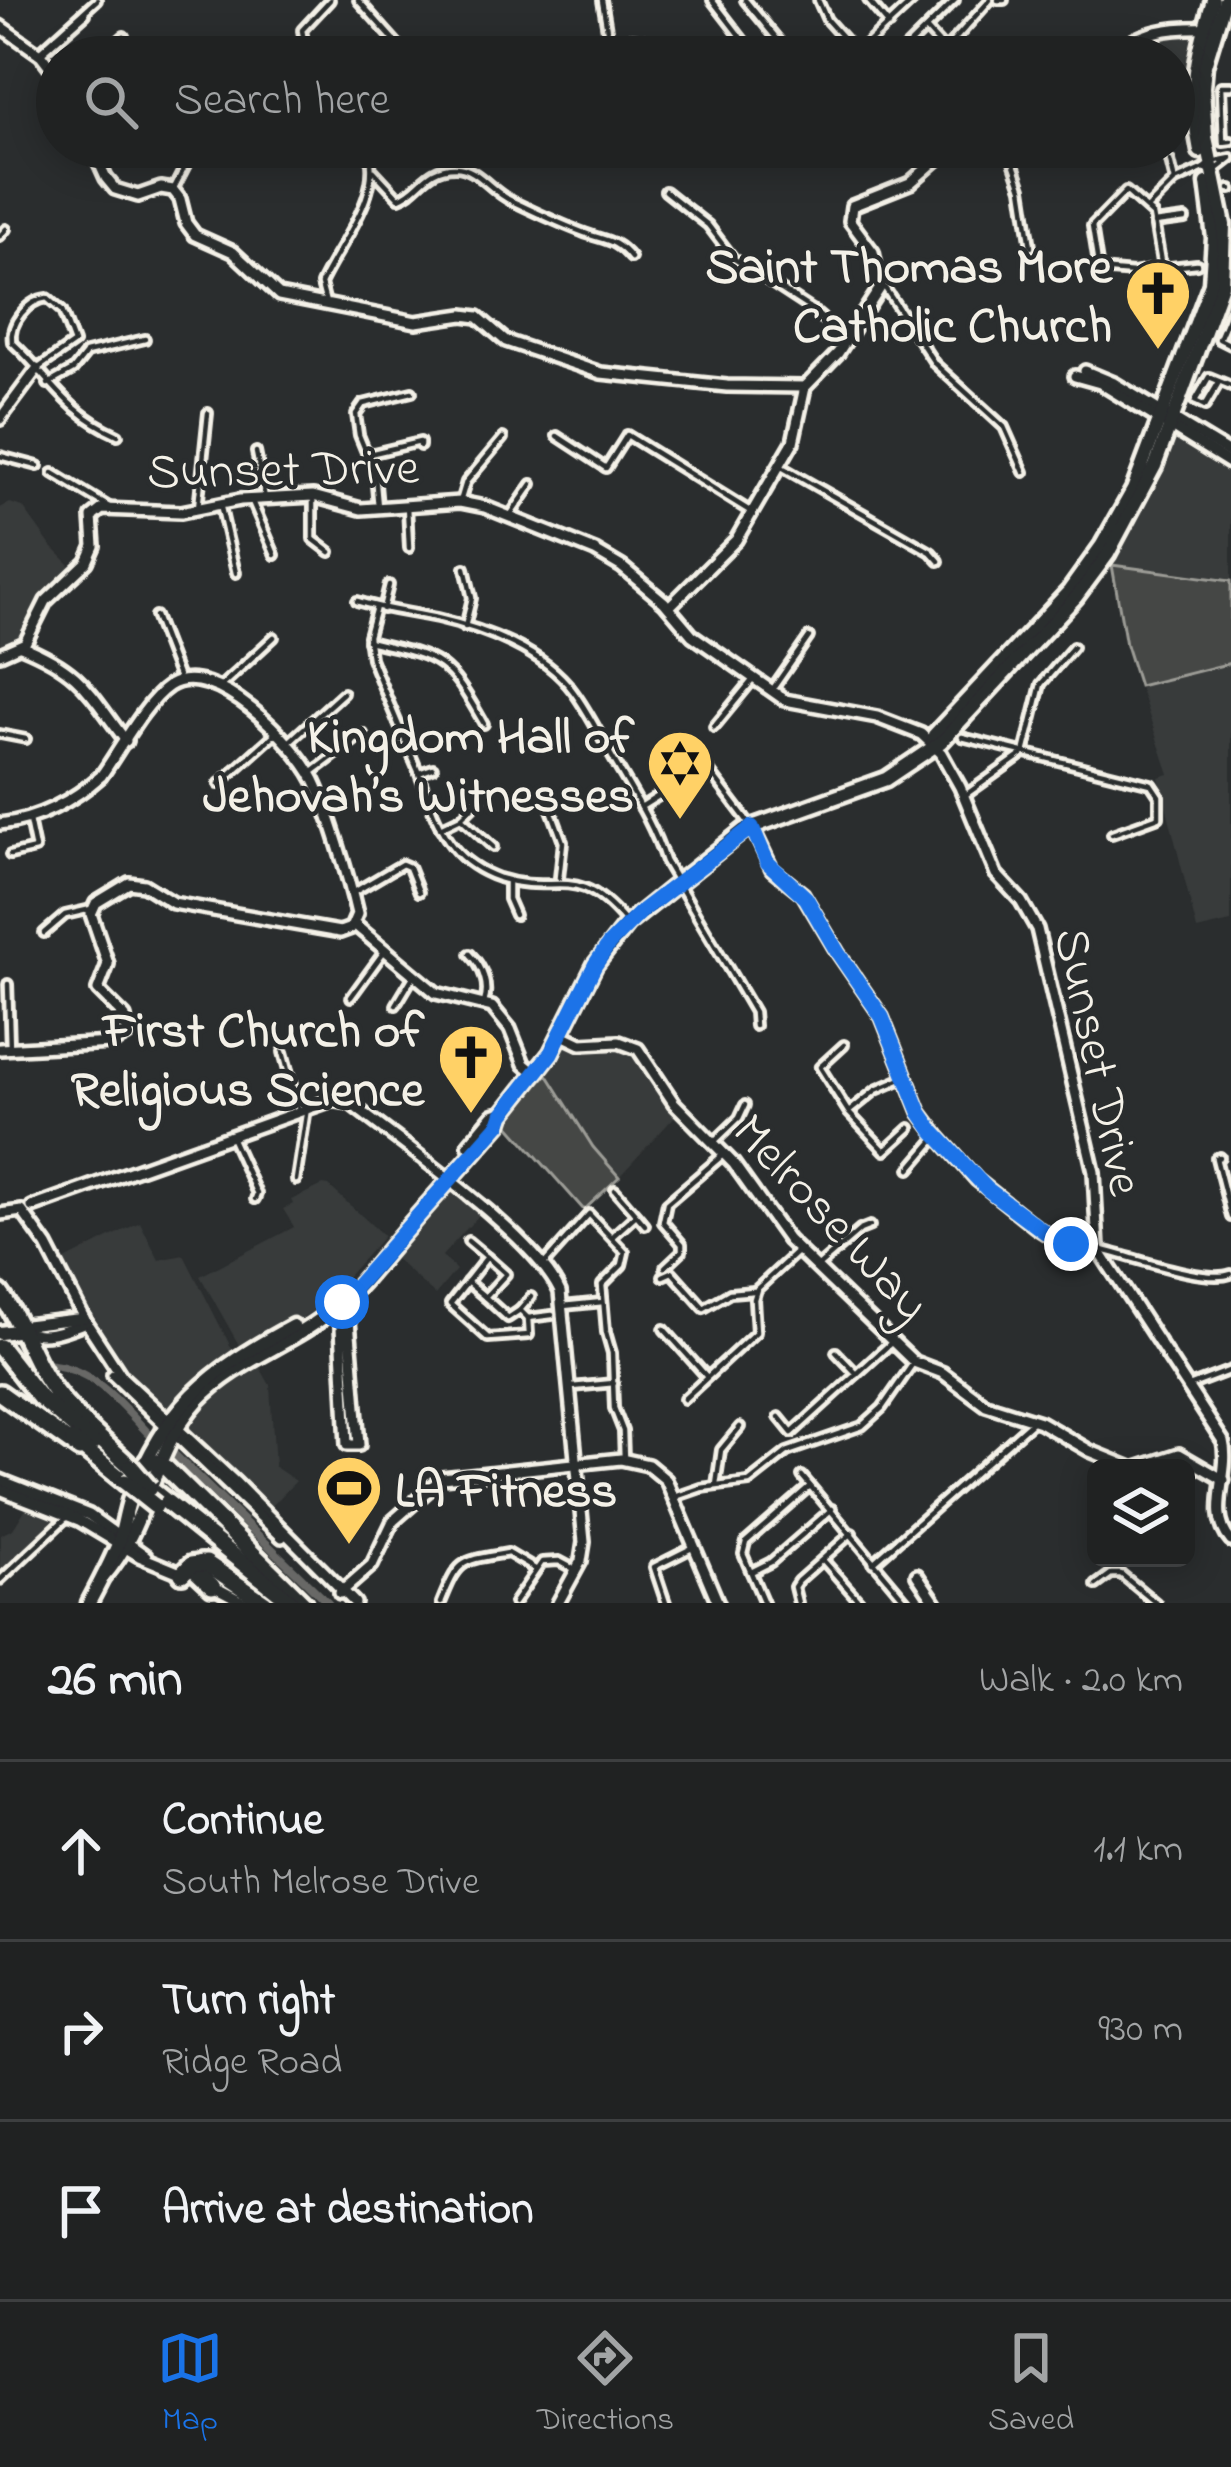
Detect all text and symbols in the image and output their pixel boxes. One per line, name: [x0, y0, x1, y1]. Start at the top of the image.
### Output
search box: [36, 36, 1195, 168]
icon: search: [78, 69, 144, 135]
text: Search here: [174, 69, 390, 135]
place label: Saint Thomas More Catholic Church: [706, 232, 1113, 366]
church icon: Saint Thomas More Catholic Church: [1123, 258, 1193, 352]
street label: Sunset Drive: [146, 433, 420, 512]
place label: Kingdom Hall of Jehovah’s Witnesses: [203, 702, 635, 836]
synagogue icon: Kingdom Hall of Jehovah’s Witnesses: [645, 728, 715, 822]
street label: Sunset Drive: [1031, 921, 1161, 1203]
place label: First Church of Religious Science: [71, 996, 425, 1131]
church icon: First Church of Religious Science: [436, 1022, 506, 1116]
street label: Melrose Way: [712, 1098, 946, 1341]
route end: [1044, 1217, 1098, 1271]
route start: [315, 1275, 369, 1329]
sports icon: LA Fitness: [314, 1453, 384, 1547]
place label: LA Fitness: [395, 1456, 617, 1531]
map controls: [1087, 1459, 1195, 1567]
button: layers: [1087, 1459, 1195, 1567]
text: 26 min: [48, 1644, 182, 1719]
text: Walk · 2.0 km: [979, 1653, 1183, 1710]
text: Continue: [162, 1789, 323, 1855]
icon: ahead: [48, 1818, 114, 1884]
text: 1.1 km: [1093, 1822, 1183, 1879]
text: South Melrose Drive: [162, 1855, 479, 1912]
text: Turn right: [162, 1969, 335, 2035]
icon: right: [48, 1998, 114, 2064]
text: 930 m: [1098, 2002, 1183, 2059]
text: Ridge Road: [162, 2035, 342, 2092]
icon: arrive: [48, 2178, 114, 2244]
text: Arrive at destination: [162, 2178, 533, 2244]
tab: Map: [157, 2325, 223, 2445]
tab: Directions: [537, 2325, 674, 2445]
tab: Saved: [988, 2325, 1074, 2445]

